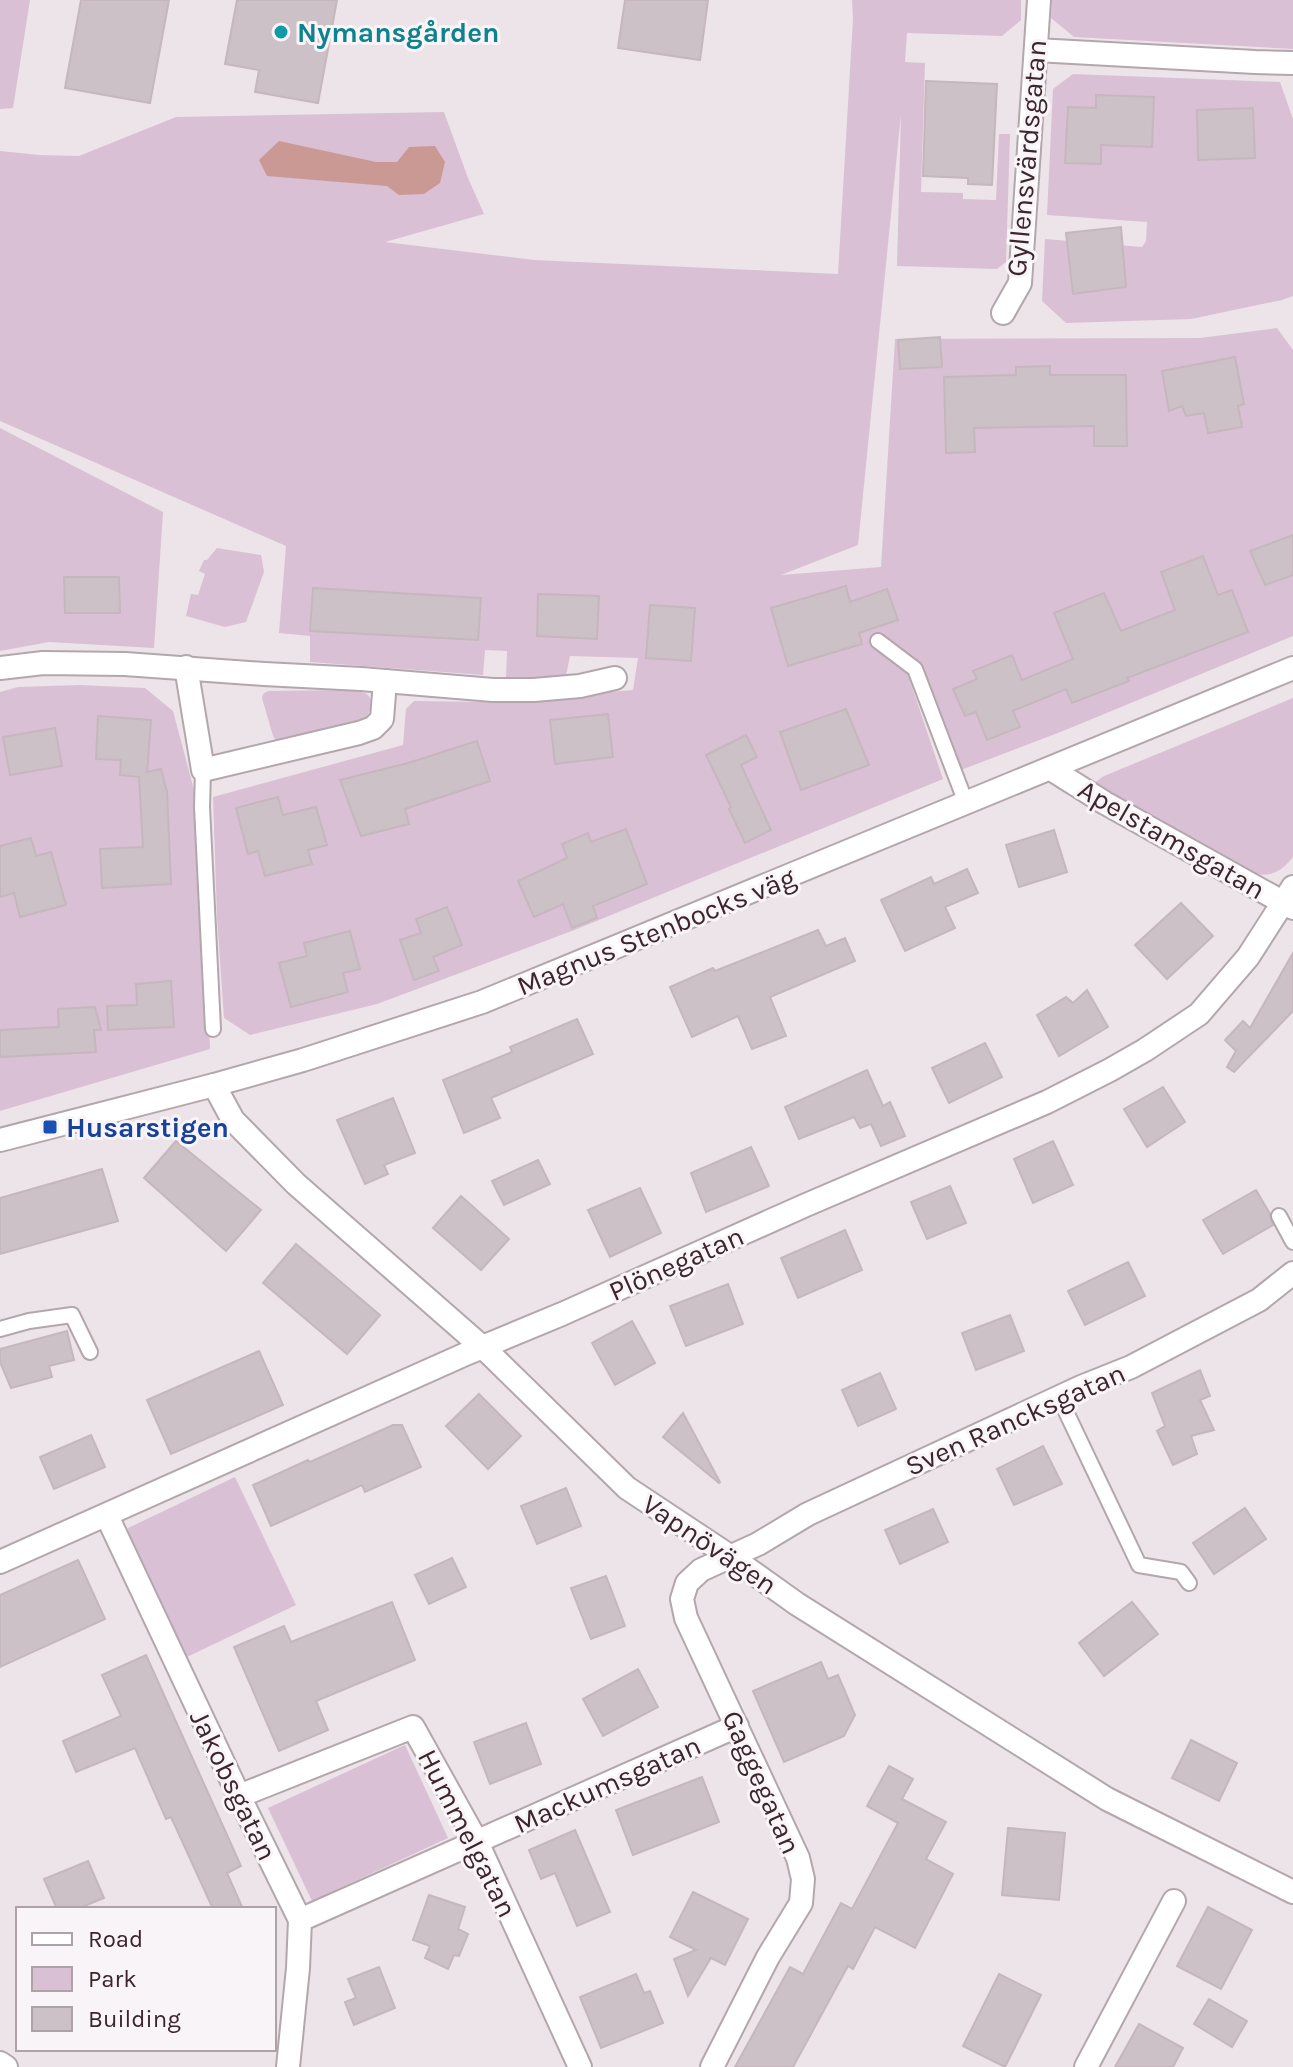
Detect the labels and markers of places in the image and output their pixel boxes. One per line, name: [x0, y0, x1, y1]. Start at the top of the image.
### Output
place label: Nymansgården: [297, 16, 499, 49]
marker: Nymansgården: [272, 23, 290, 41]
place label: Husarstigen: [66, 1111, 229, 1144]
marker: Husarstigen: [41, 1118, 59, 1136]

